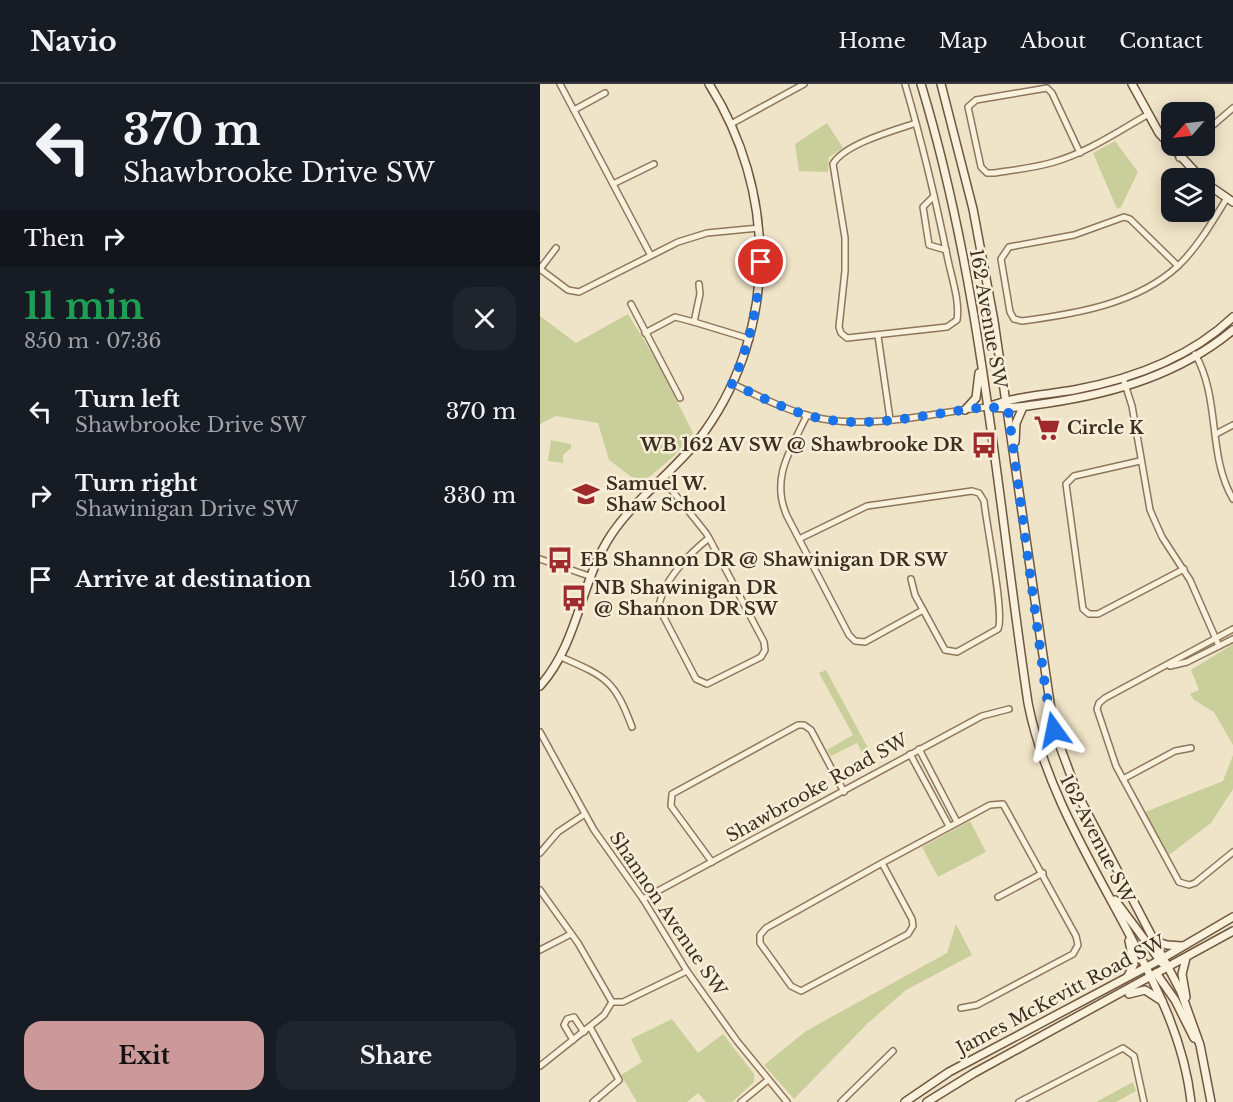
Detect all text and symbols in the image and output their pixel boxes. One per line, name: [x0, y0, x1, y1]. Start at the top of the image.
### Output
text: Navio: [30, 24, 117, 59]
text: Home: [839, 28, 906, 54]
text: Map: [939, 28, 987, 54]
text: About: [1020, 28, 1086, 54]
text: Contact: [1119, 28, 1203, 54]
north arrow: [1161, 102, 1215, 156]
map controls: [1161, 102, 1215, 222]
text: 370 m: [123, 104, 261, 156]
icon: left: [24, 108, 102, 186]
text: Shawbrooke Drive SW: [123, 156, 435, 189]
button: layers: [1161, 168, 1215, 222]
icon: right: [97, 222, 130, 255]
text: Then: [24, 225, 85, 252]
pin: [735, 236, 786, 287]
icon: arrive: [744, 245, 777, 278]
street label: 162 Avenue SW: [965, 247, 1011, 391]
text: 11 min: [24, 284, 144, 329]
button: close: [453, 287, 516, 350]
text: 850 m · 07:36: [24, 329, 161, 353]
text: Turn left: [75, 386, 180, 413]
icon: left: [24, 395, 57, 428]
text: 370 m: [446, 398, 516, 425]
text: Shawbrooke Drive SW: [75, 413, 306, 437]
supermarket icon: Circle K: [1032, 413, 1062, 443]
place label: Circle K: [1067, 417, 1145, 439]
bus stop icon: WB 162 AV SW @ Shawbrooke DR: [969, 430, 999, 460]
place label: WB 162 AV SW @ Shawbrooke DR: [639, 434, 965, 456]
text: Turn right: [75, 470, 197, 497]
place label: Samuel W. Shaw School: [606, 473, 727, 516]
icon: right: [24, 479, 57, 512]
school or university icon: Samuel W. Shaw School: [571, 479, 601, 509]
text: 330 m: [443, 482, 516, 509]
text: Shawinigan Drive SW: [75, 497, 299, 521]
bus stop icon: EB Shannon DR @ Shawinigan DR SW: [545, 545, 575, 575]
place label: EB Shannon DR @ Shawinigan DR SW: [580, 549, 949, 571]
icon: arrive: [24, 563, 57, 596]
text: Arrive at destination: [75, 566, 312, 593]
text: 150 m: [448, 566, 516, 593]
place label: NB Shawinigan DR @ Shannon DR SW: [594, 577, 779, 620]
bus stop icon: NB Shawinigan DR @ Shannon DR SW: [559, 583, 589, 613]
position arrow: [1022, 698, 1086, 762]
street label: Shawbrooke Road SW: [722, 728, 912, 847]
street label: 162 Avenue SW: [1055, 771, 1139, 908]
street label: Shannon Avenue SW: [605, 828, 732, 1001]
street label: James McKevitt Road SW: [951, 930, 1170, 1060]
button: Exit: [24, 1021, 264, 1090]
button: Share: [276, 1021, 516, 1090]

